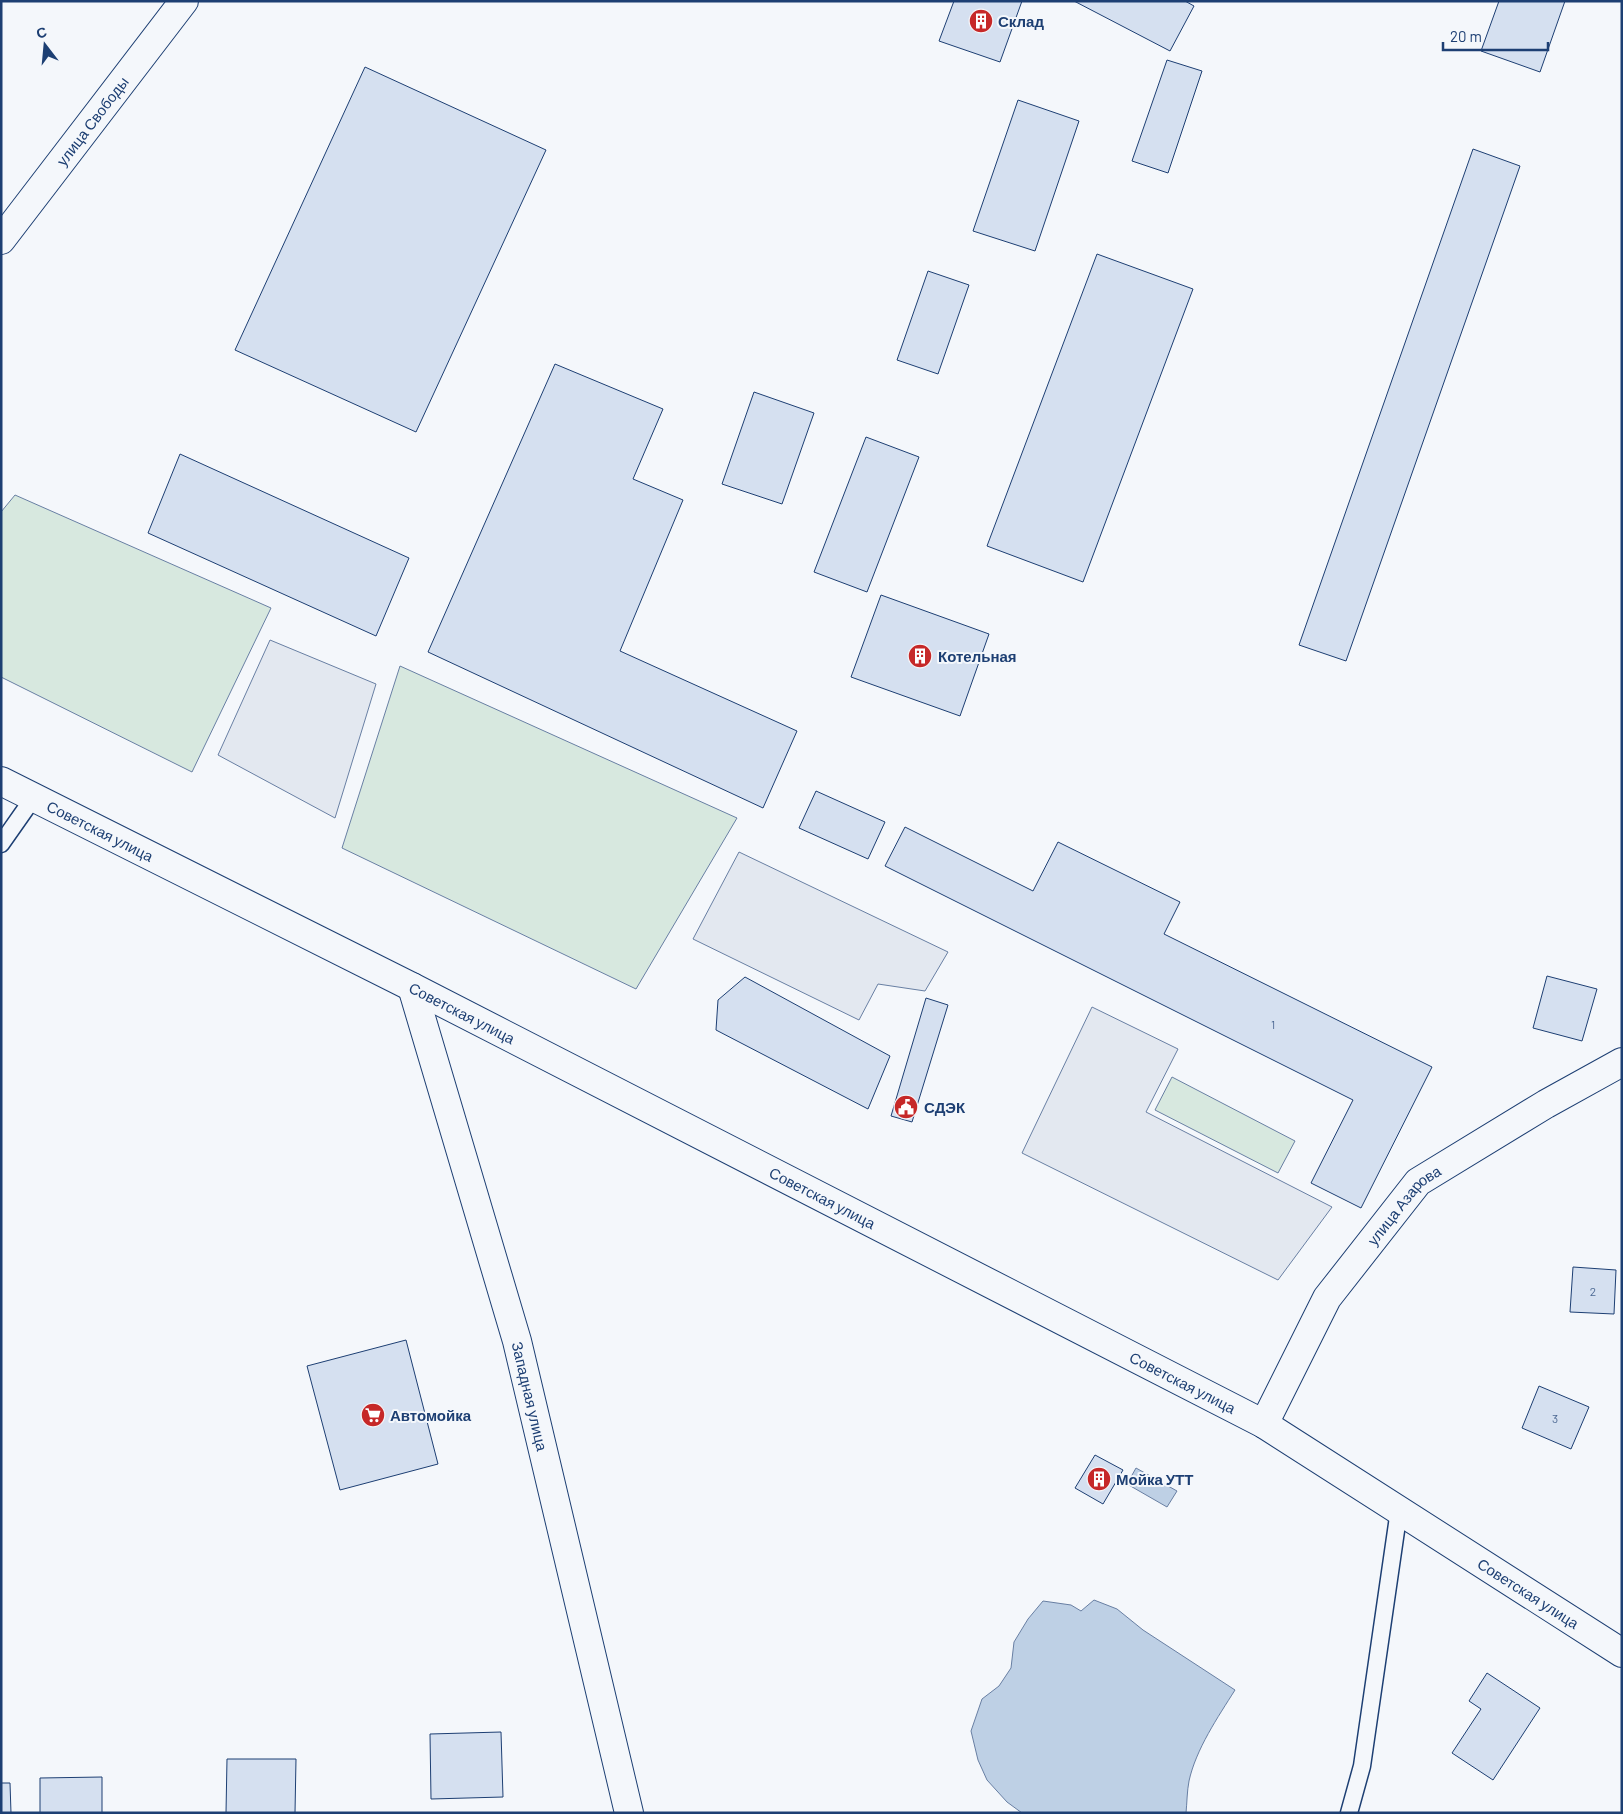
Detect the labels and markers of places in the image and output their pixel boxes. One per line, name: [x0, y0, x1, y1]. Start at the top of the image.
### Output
building icon: Склад: [968, 8, 994, 34]
place label: Склад: [998, 12, 1044, 30]
building icon: Котельная: [907, 643, 933, 669]
place label: Котельная: [938, 647, 1017, 665]
public building icon: СДЭК: [893, 1094, 919, 1120]
place label: СДЭК: [924, 1098, 966, 1116]
supermarket icon: Автомойка: [360, 1402, 386, 1428]
place label: Автомойка: [390, 1406, 472, 1424]
building icon: Мойка УТТ: [1086, 1466, 1112, 1492]
place label: Мойка УТТ: [1116, 1470, 1193, 1488]

